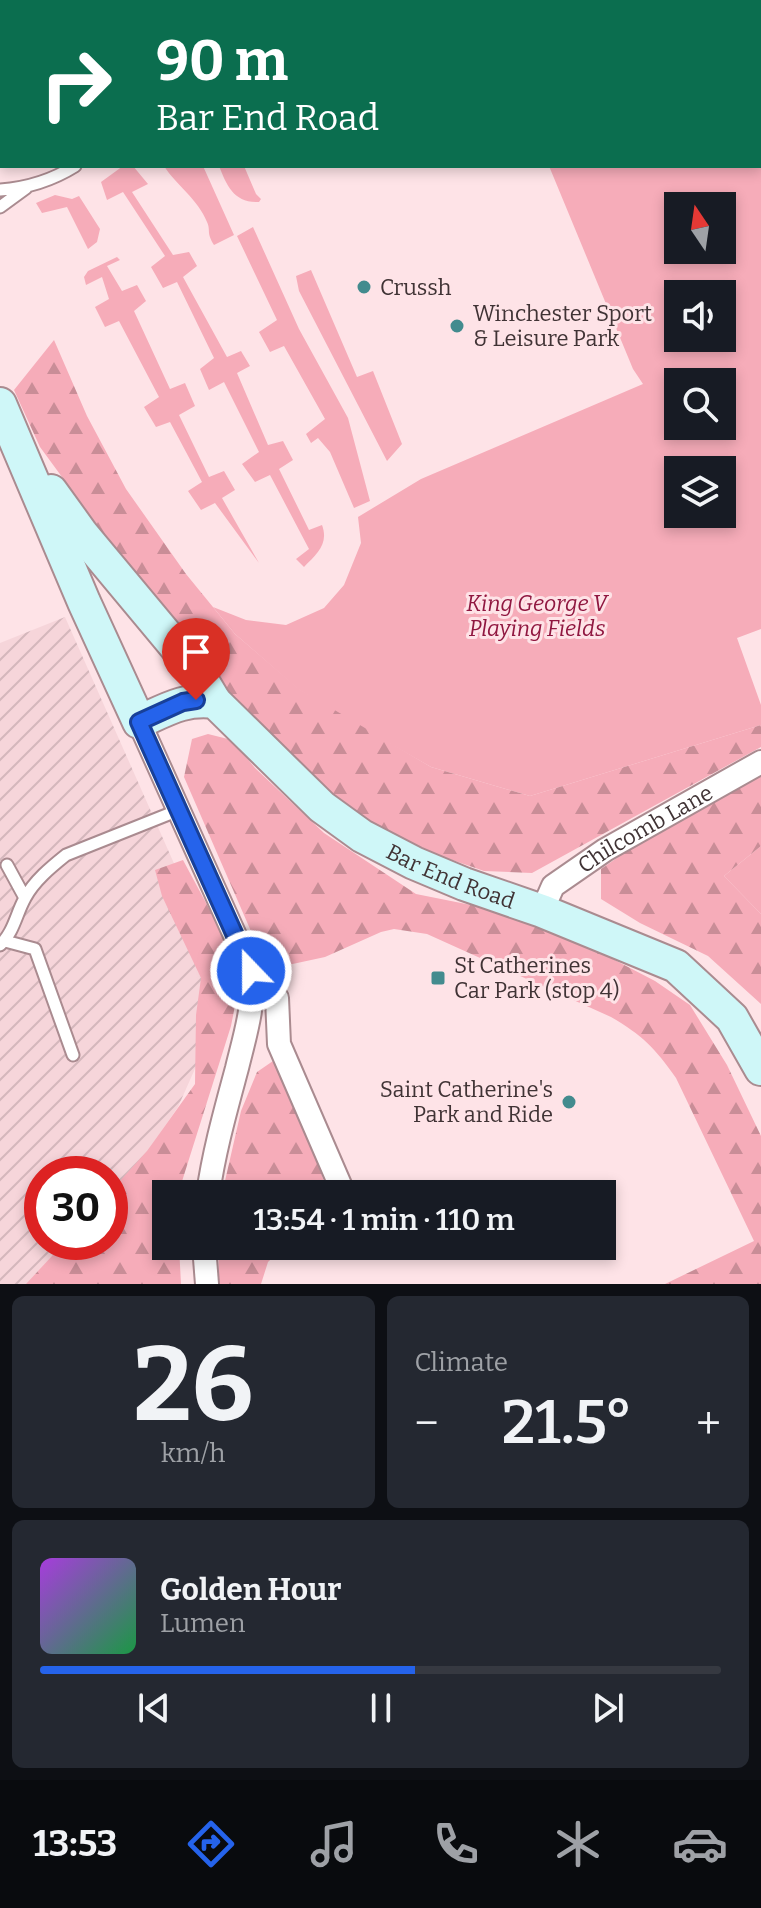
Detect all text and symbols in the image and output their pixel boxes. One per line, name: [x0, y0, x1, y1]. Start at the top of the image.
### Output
text: 90 m: [156, 28, 288, 95]
icon: right: [24, 32, 128, 136]
text: Bar End Road: [156, 96, 379, 140]
north arrow: [664, 192, 736, 264]
map controls: [664, 192, 736, 528]
place label: Crussh: [380, 274, 452, 301]
marker: Crussh: [355, 278, 373, 296]
button: sound: [664, 280, 736, 352]
place label: Winchester Sport & Leisure Park: [473, 300, 652, 352]
marker: Winchester Sport & Leisure Park: [448, 317, 466, 335]
button: search: [664, 368, 736, 440]
button: layers: [664, 456, 736, 528]
park label: King George V Playing Fields: [466, 590, 610, 642]
pin: [162, 618, 230, 700]
icon: arrive: [174, 630, 218, 674]
street label: Chilcomb Lane: [572, 779, 717, 878]
street label: Bar End Road: [382, 838, 519, 914]
position arrow: [209, 929, 293, 1013]
place label: St Catherines Car Park (stop 4): [454, 952, 619, 1004]
marker: St Catherines Car Park (stop 4): [429, 969, 447, 987]
place label: Saint Catherine's Park and Ride: [380, 1076, 553, 1128]
marker: Saint Catherine's Park and Ride: [560, 1093, 578, 1111]
speed limit sign: 30: [24, 1156, 128, 1260]
text: 13:54 · 1 min · 110 m: [253, 1202, 515, 1238]
text: 26: [133, 1323, 253, 1448]
text: Climate: [415, 1347, 508, 1378]
text: 21.5°: [502, 1387, 633, 1459]
text: −: [415, 1397, 439, 1450]
text: +: [696, 1397, 721, 1450]
text: km/h: [161, 1438, 225, 1469]
text: Golden Hour: [160, 1572, 341, 1608]
text: Lumen: [160, 1608, 246, 1639]
icon: previous: [132, 1686, 176, 1730]
icon: pause: [359, 1686, 403, 1730]
icon: next: [586, 1686, 630, 1730]
icon: directions: [183, 1816, 239, 1872]
icon: music: [306, 1816, 362, 1872]
icon: phone: [428, 1816, 484, 1872]
icon: climate: [550, 1816, 606, 1872]
icon: car: [672, 1816, 728, 1872]
text: 13:53: [33, 1822, 117, 1866]

